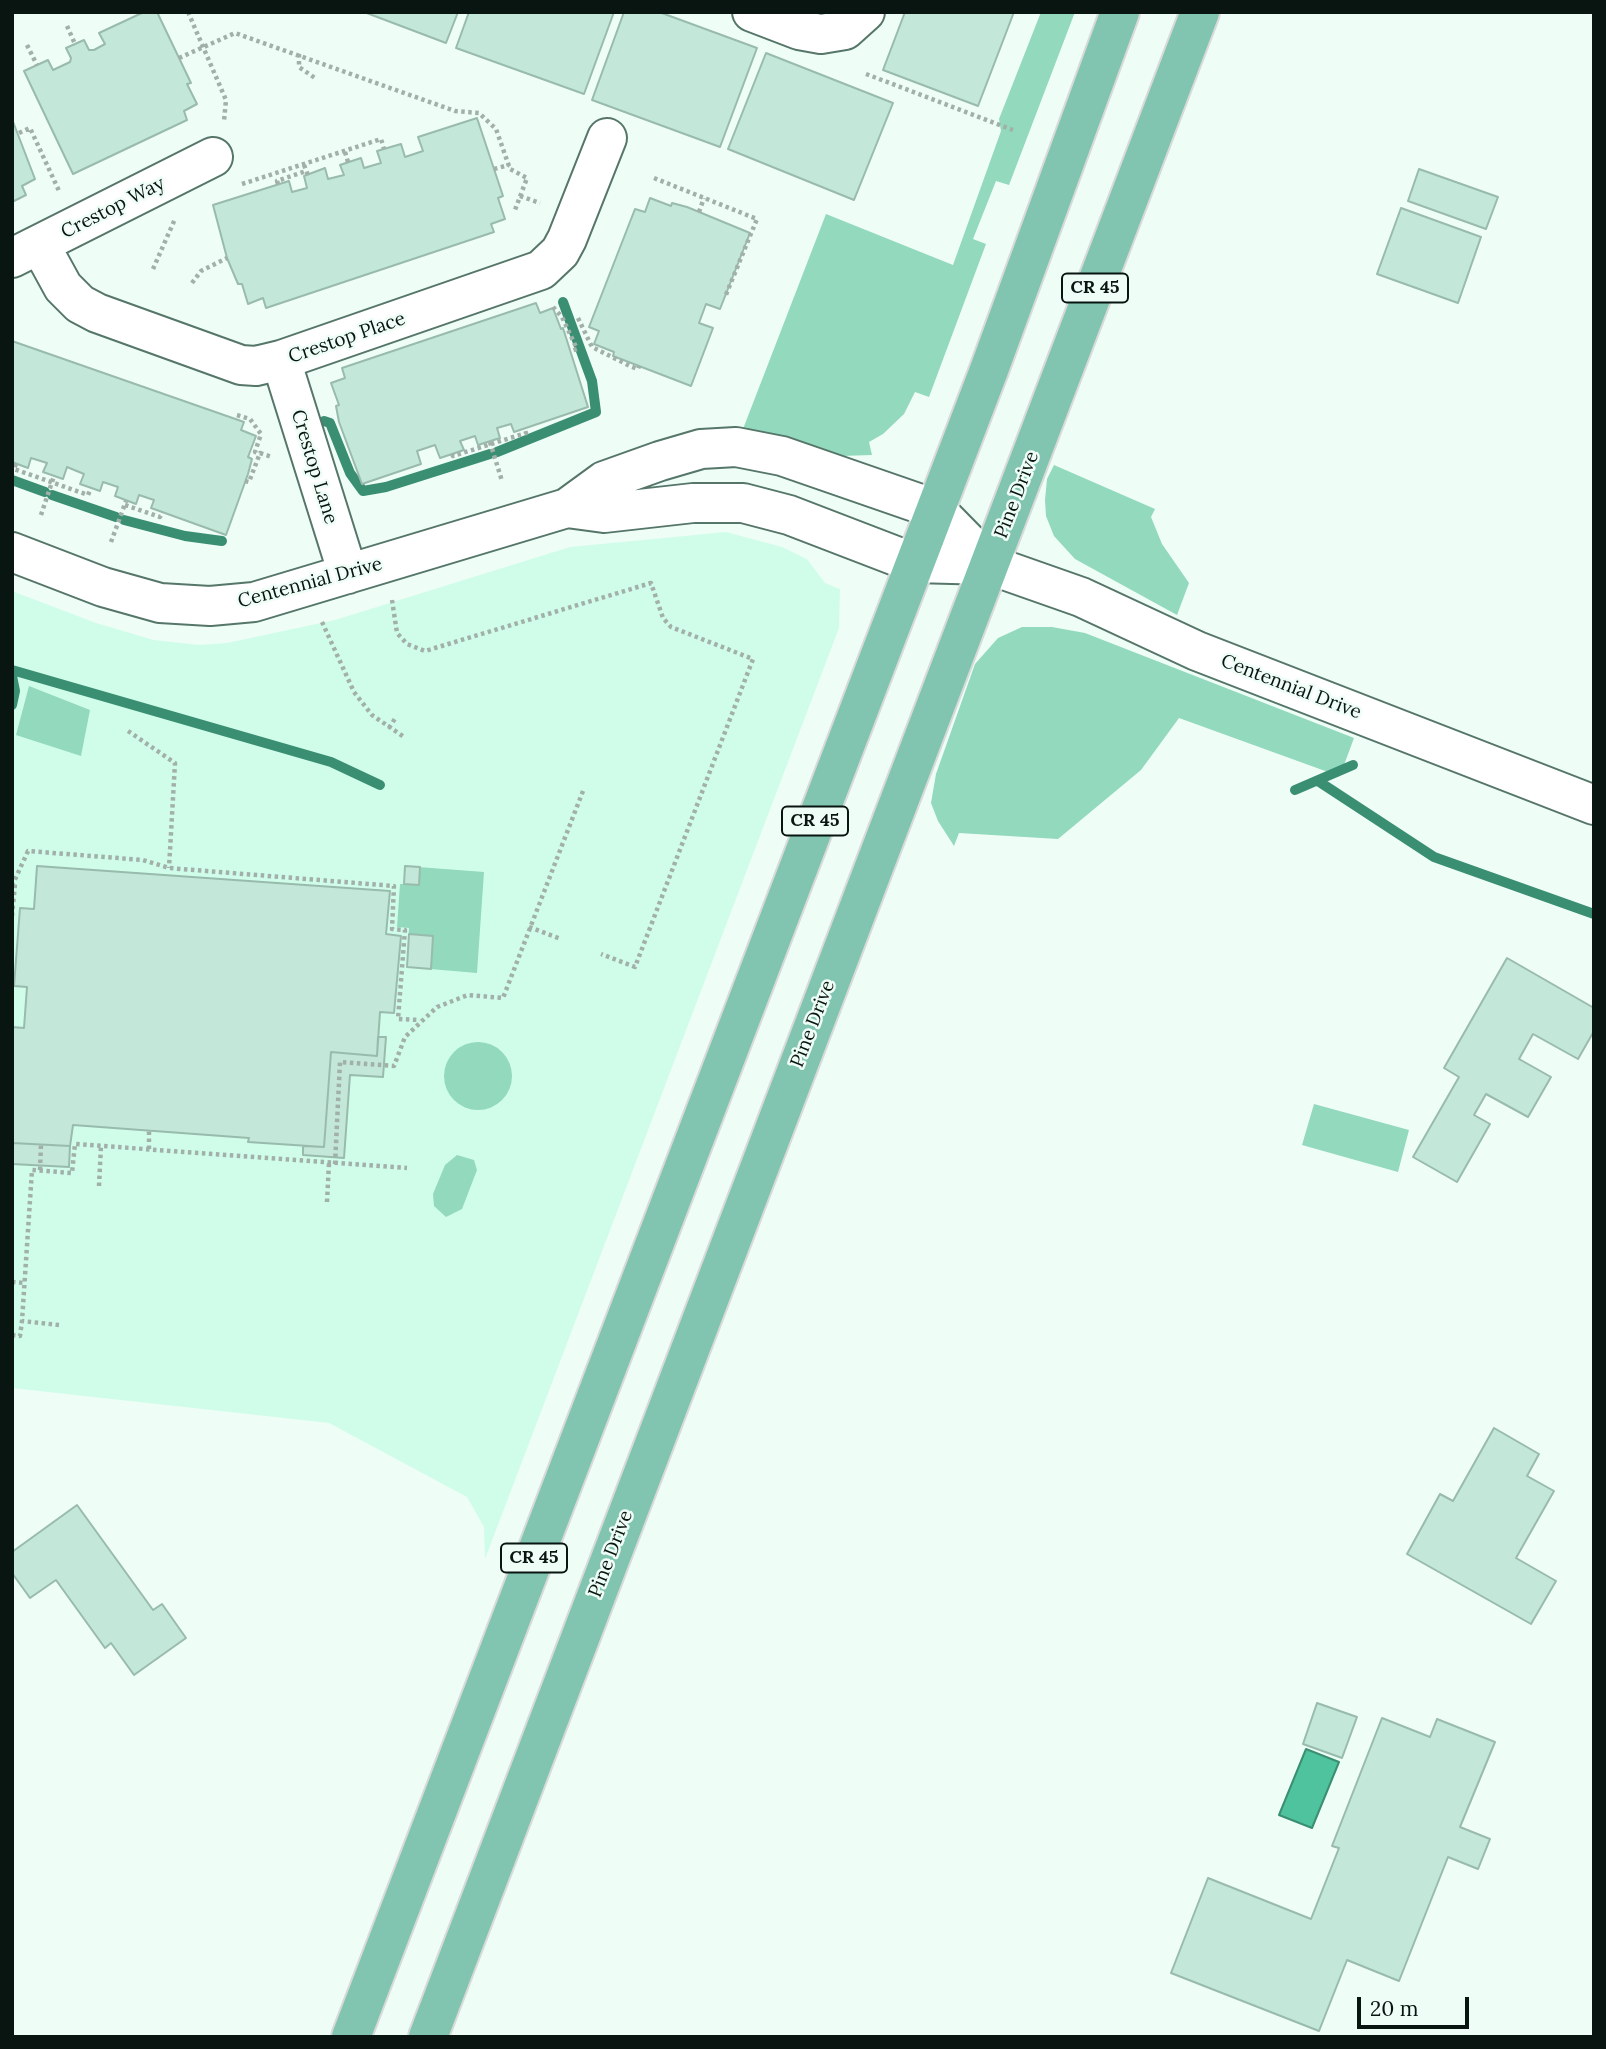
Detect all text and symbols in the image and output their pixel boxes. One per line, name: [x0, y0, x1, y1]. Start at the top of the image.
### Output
street label: Crestop Way: [57, 172, 169, 244]
road number: CR 45: [1062, 274, 1128, 302]
street label: Crestop Place: [286, 307, 408, 369]
street label: Crestop Lane: [286, 407, 342, 527]
street label: Pine Drive: [990, 448, 1044, 542]
street label: Centennial Drive: [235, 553, 385, 613]
street label: Centennial Drive: [1218, 650, 1364, 724]
road number: CR 45: [782, 806, 848, 836]
street label: Pine Drive: [786, 977, 840, 1071]
street label: Pine Drive: [584, 1507, 638, 1601]
road number: CR 45: [501, 1544, 567, 1573]
scale bar: [1361, 1982, 1473, 2026]
text: 20 m: [1370, 1995, 1419, 2022]

